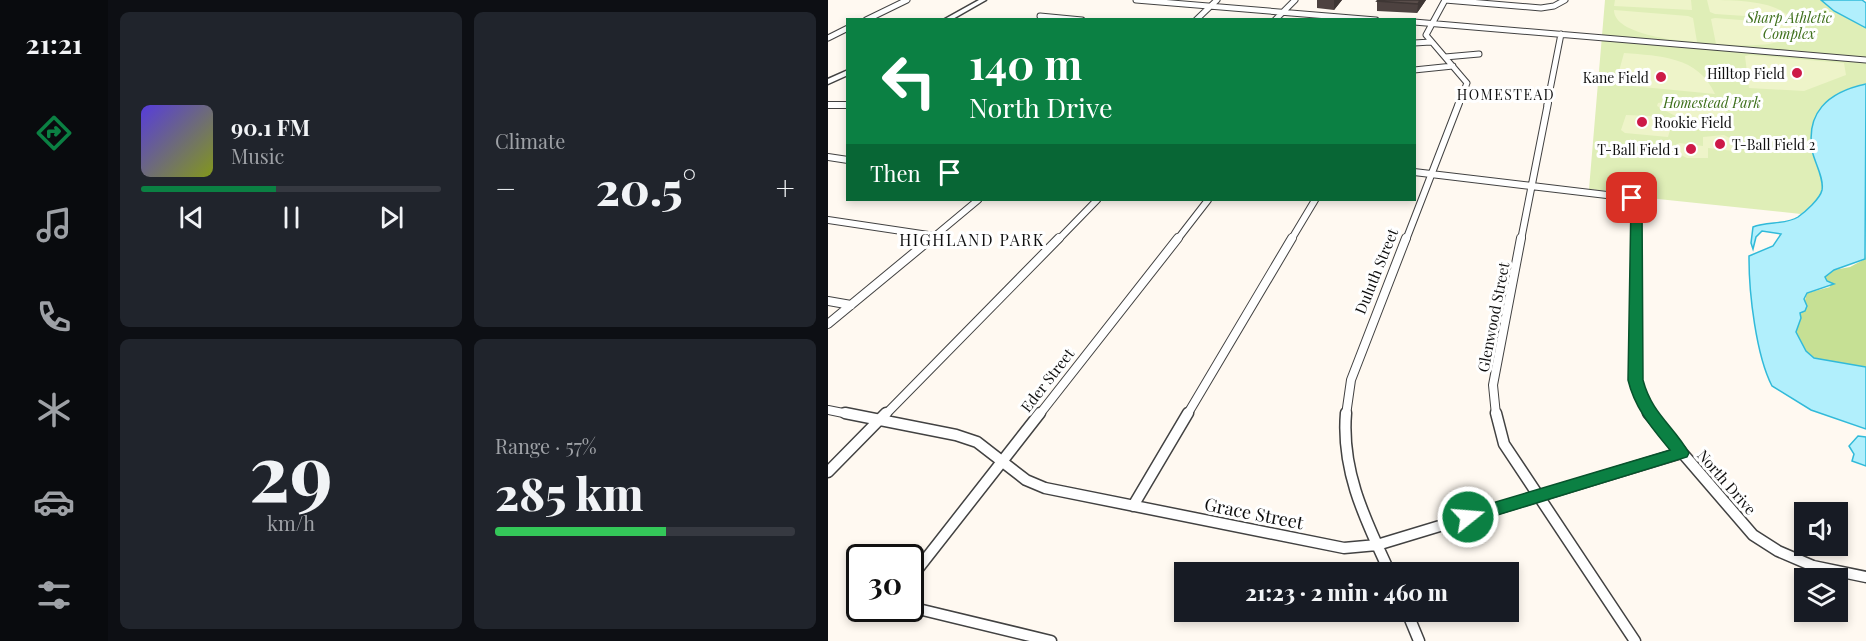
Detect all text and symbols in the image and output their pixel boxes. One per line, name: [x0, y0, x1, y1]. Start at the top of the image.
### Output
park label: Sharp Athletic Complex: [1745, 8, 1832, 43]
text: 21:21: [26, 25, 82, 61]
text: 140 m: [969, 35, 1082, 91]
icon: left: [870, 42, 948, 120]
place label: Hilltop Field: [1707, 64, 1785, 83]
marker: Hilltop Field: [1790, 66, 1804, 80]
place label: Kane Field: [1583, 68, 1649, 87]
marker: Kane Field: [1654, 70, 1668, 84]
district label: HOMESTEAD: [1457, 85, 1555, 104]
text: North Drive: [969, 89, 1113, 125]
park label: Homestead Park: [1662, 93, 1761, 112]
icon: directions: [33, 112, 75, 154]
text: 90.1 FM: [231, 112, 310, 142]
place label: Rookie Field: [1654, 113, 1732, 132]
marker: Rookie Field: [1635, 115, 1649, 129]
text: Climate: [495, 127, 565, 154]
place label: T-Ball Field 2: [1732, 135, 1816, 154]
marker: T-Ball Field 2: [1713, 137, 1727, 151]
place label: T-Ball Field 1: [1597, 140, 1679, 159]
text: Music: [231, 142, 284, 169]
marker: T-Ball Field 1: [1684, 142, 1698, 156]
icon: arrive: [933, 156, 966, 189]
text: 20.5°: [596, 157, 696, 217]
text: Then: [870, 158, 921, 188]
text: −: [495, 165, 516, 209]
text: +: [776, 165, 795, 209]
pin: [1606, 172, 1657, 223]
icon: arrive: [1615, 181, 1648, 214]
icon: previous: [175, 201, 208, 234]
icon: pause: [275, 201, 308, 234]
icon: next: [375, 201, 408, 234]
icon: music: [33, 204, 75, 246]
street label: Duluth Street: [1350, 225, 1403, 317]
district label: HIGHLAND PARK: [899, 229, 1045, 250]
street label: Glenwood Street: [1473, 260, 1514, 374]
icon: phone: [33, 296, 75, 338]
street label: Eder Street: [1016, 343, 1079, 416]
icon: climate: [33, 389, 75, 431]
text: 29: [249, 418, 333, 522]
text: Range · 57%: [495, 432, 597, 459]
street label: North Drive: [1693, 445, 1761, 519]
text: 285 km: [495, 462, 643, 522]
icon: car: [33, 481, 75, 523]
position arrow: [1436, 485, 1500, 549]
street label: Grace Street: [1202, 492, 1306, 534]
map controls: [1794, 502, 1848, 622]
button: sound: [1794, 502, 1848, 556]
text: km/h: [267, 509, 315, 536]
speed limit sign: 30: [846, 544, 924, 622]
button: layers: [1794, 568, 1848, 622]
icon: filters: [33, 574, 75, 616]
text: 21:23 · 2 min · 460 m: [1245, 577, 1448, 607]

